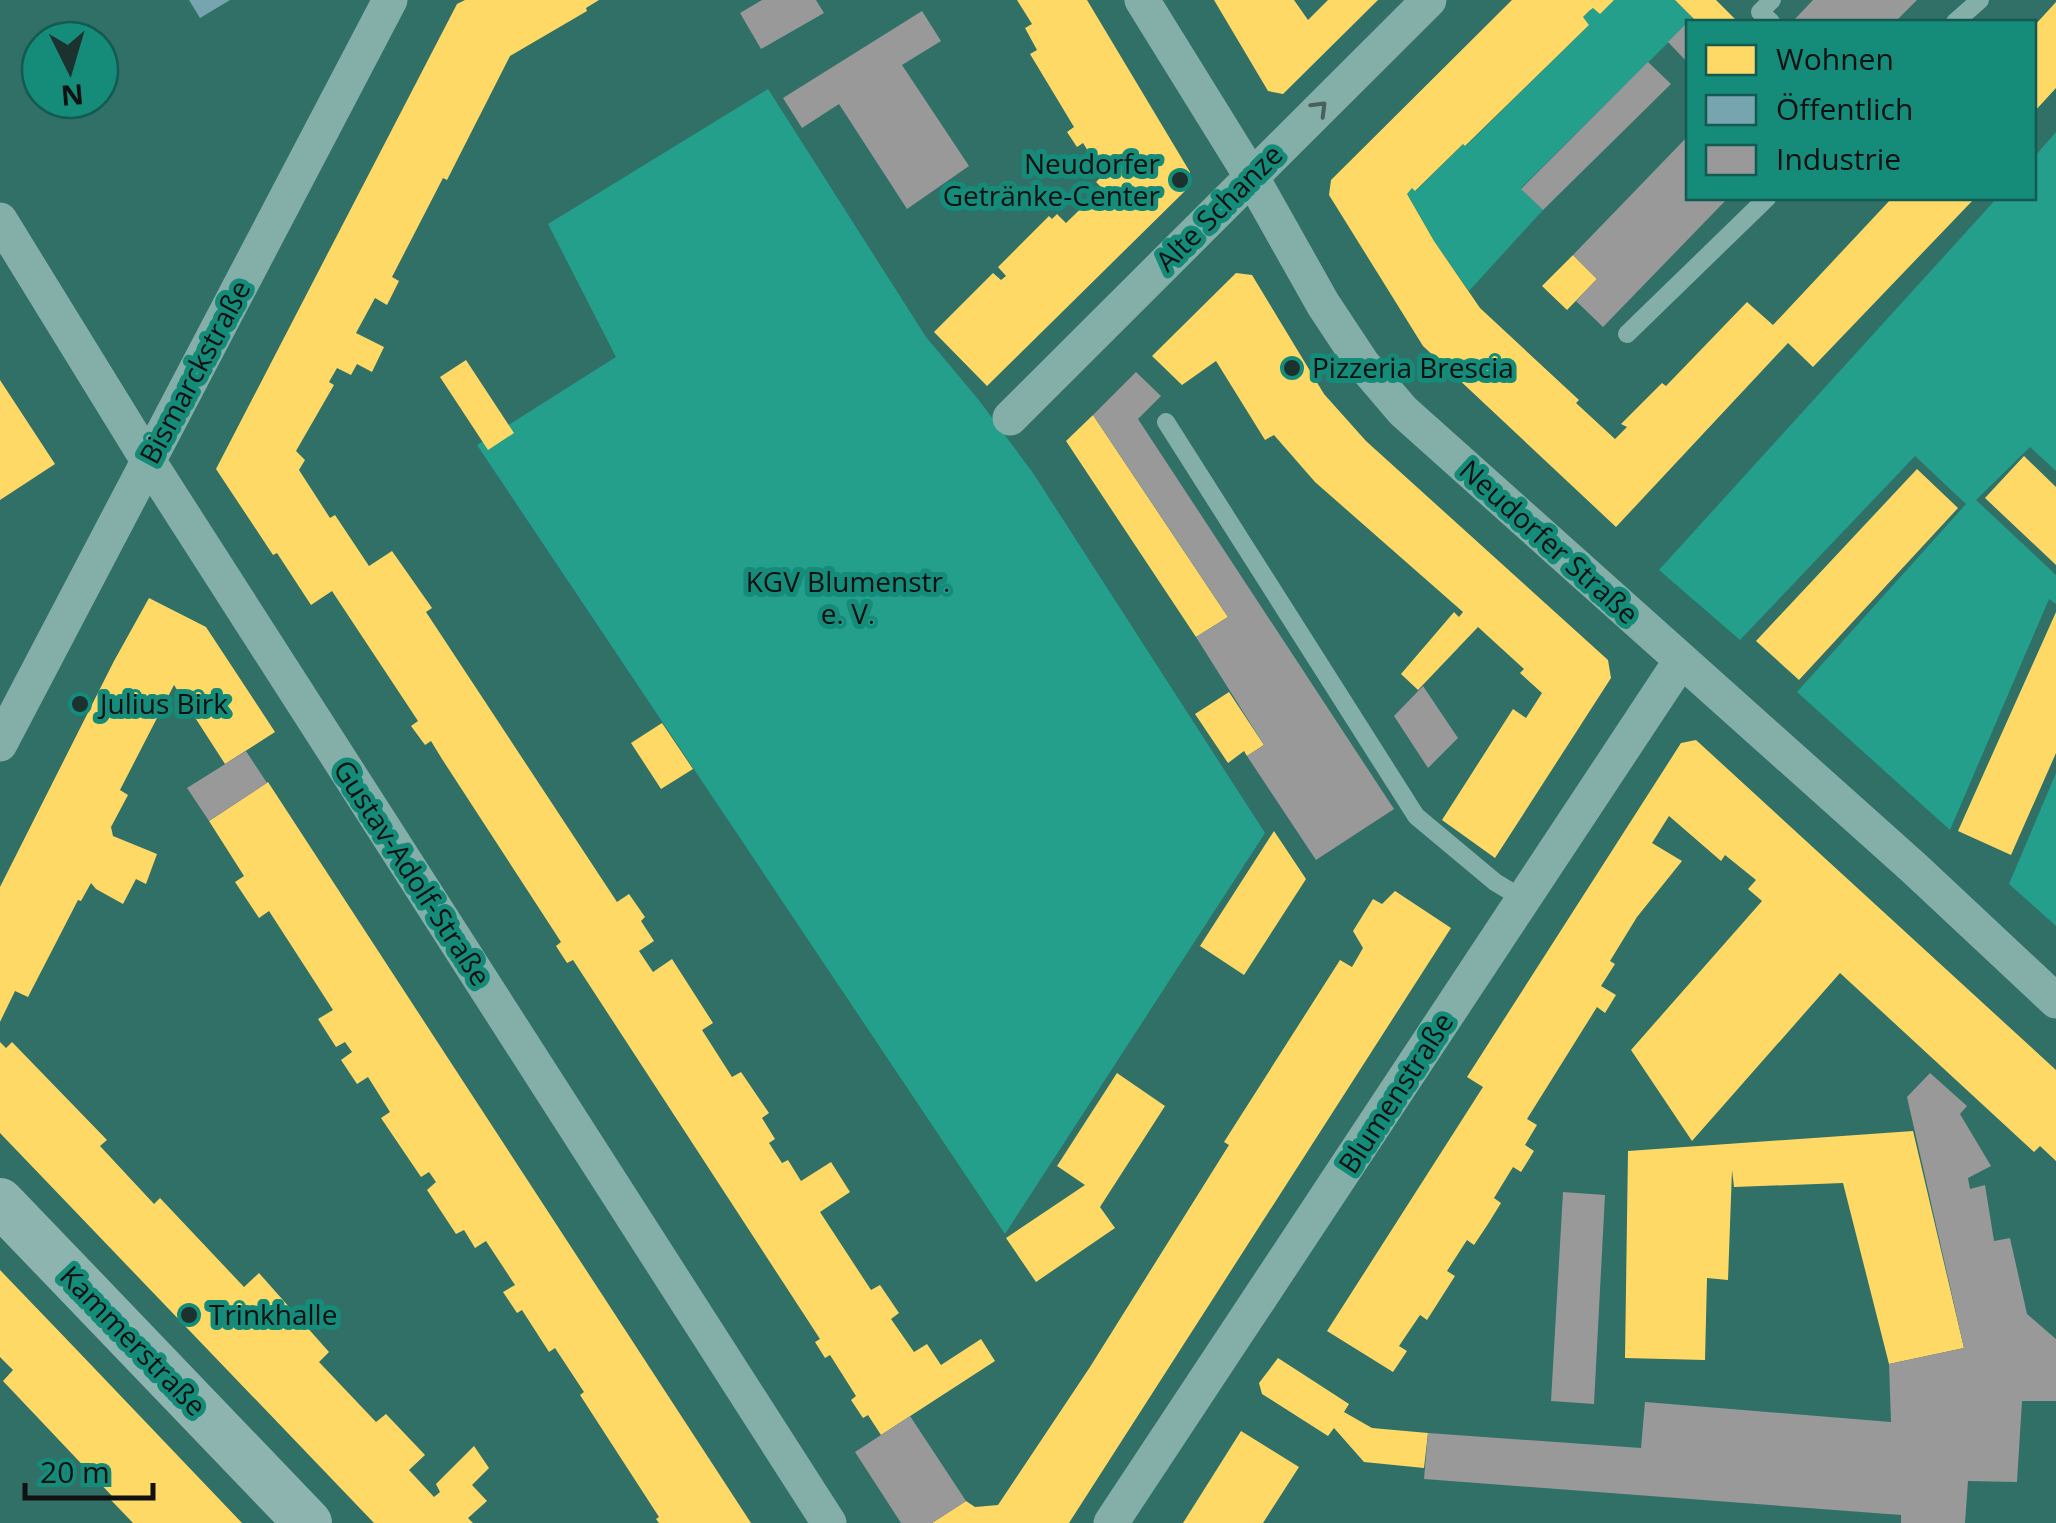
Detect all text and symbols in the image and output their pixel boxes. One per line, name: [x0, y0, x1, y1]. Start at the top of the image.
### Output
north arrow: [20, 20, 120, 120]
legend: [1686, 20, 2036, 200]
text: Wohnen: [1776, 38, 1894, 79]
text: N: [59, 76, 85, 116]
text: Öffentlich: [1776, 88, 1913, 129]
one-way arrow: [1309, 102, 1327, 120]
street label: Alte Schanze: [1146, 135, 1290, 279]
text: Industrie: [1776, 138, 1901, 179]
place label: Neudorfer Getränke-Center: [943, 144, 1161, 214]
marker: Neudorfer Getränke-Center: [1169, 169, 1191, 191]
street label: Bismarckstraße: [130, 273, 259, 470]
place label: Pizzeria Brescia: [1312, 348, 1514, 386]
marker: Pizzeria Brescia: [1281, 357, 1303, 379]
street label: Neudorfer Straße: [1452, 451, 1647, 632]
park label: KGV Blumenstr. e. V.: [746, 562, 950, 632]
place label: Julius Birk: [97, 684, 228, 722]
marker: Julius Birk: [69, 693, 91, 715]
street label: Gustav-Adolf-Straße: [326, 752, 500, 993]
street label: Blumenstraße: [1329, 1005, 1461, 1180]
street label: Kammerstraße: [52, 1257, 215, 1424]
place label: Trinkhalle: [209, 1295, 337, 1333]
marker: Trinkhalle: [178, 1304, 200, 1326]
scale bar: [25, 1438, 152, 1500]
text: 20 m: [40, 1451, 110, 1492]

